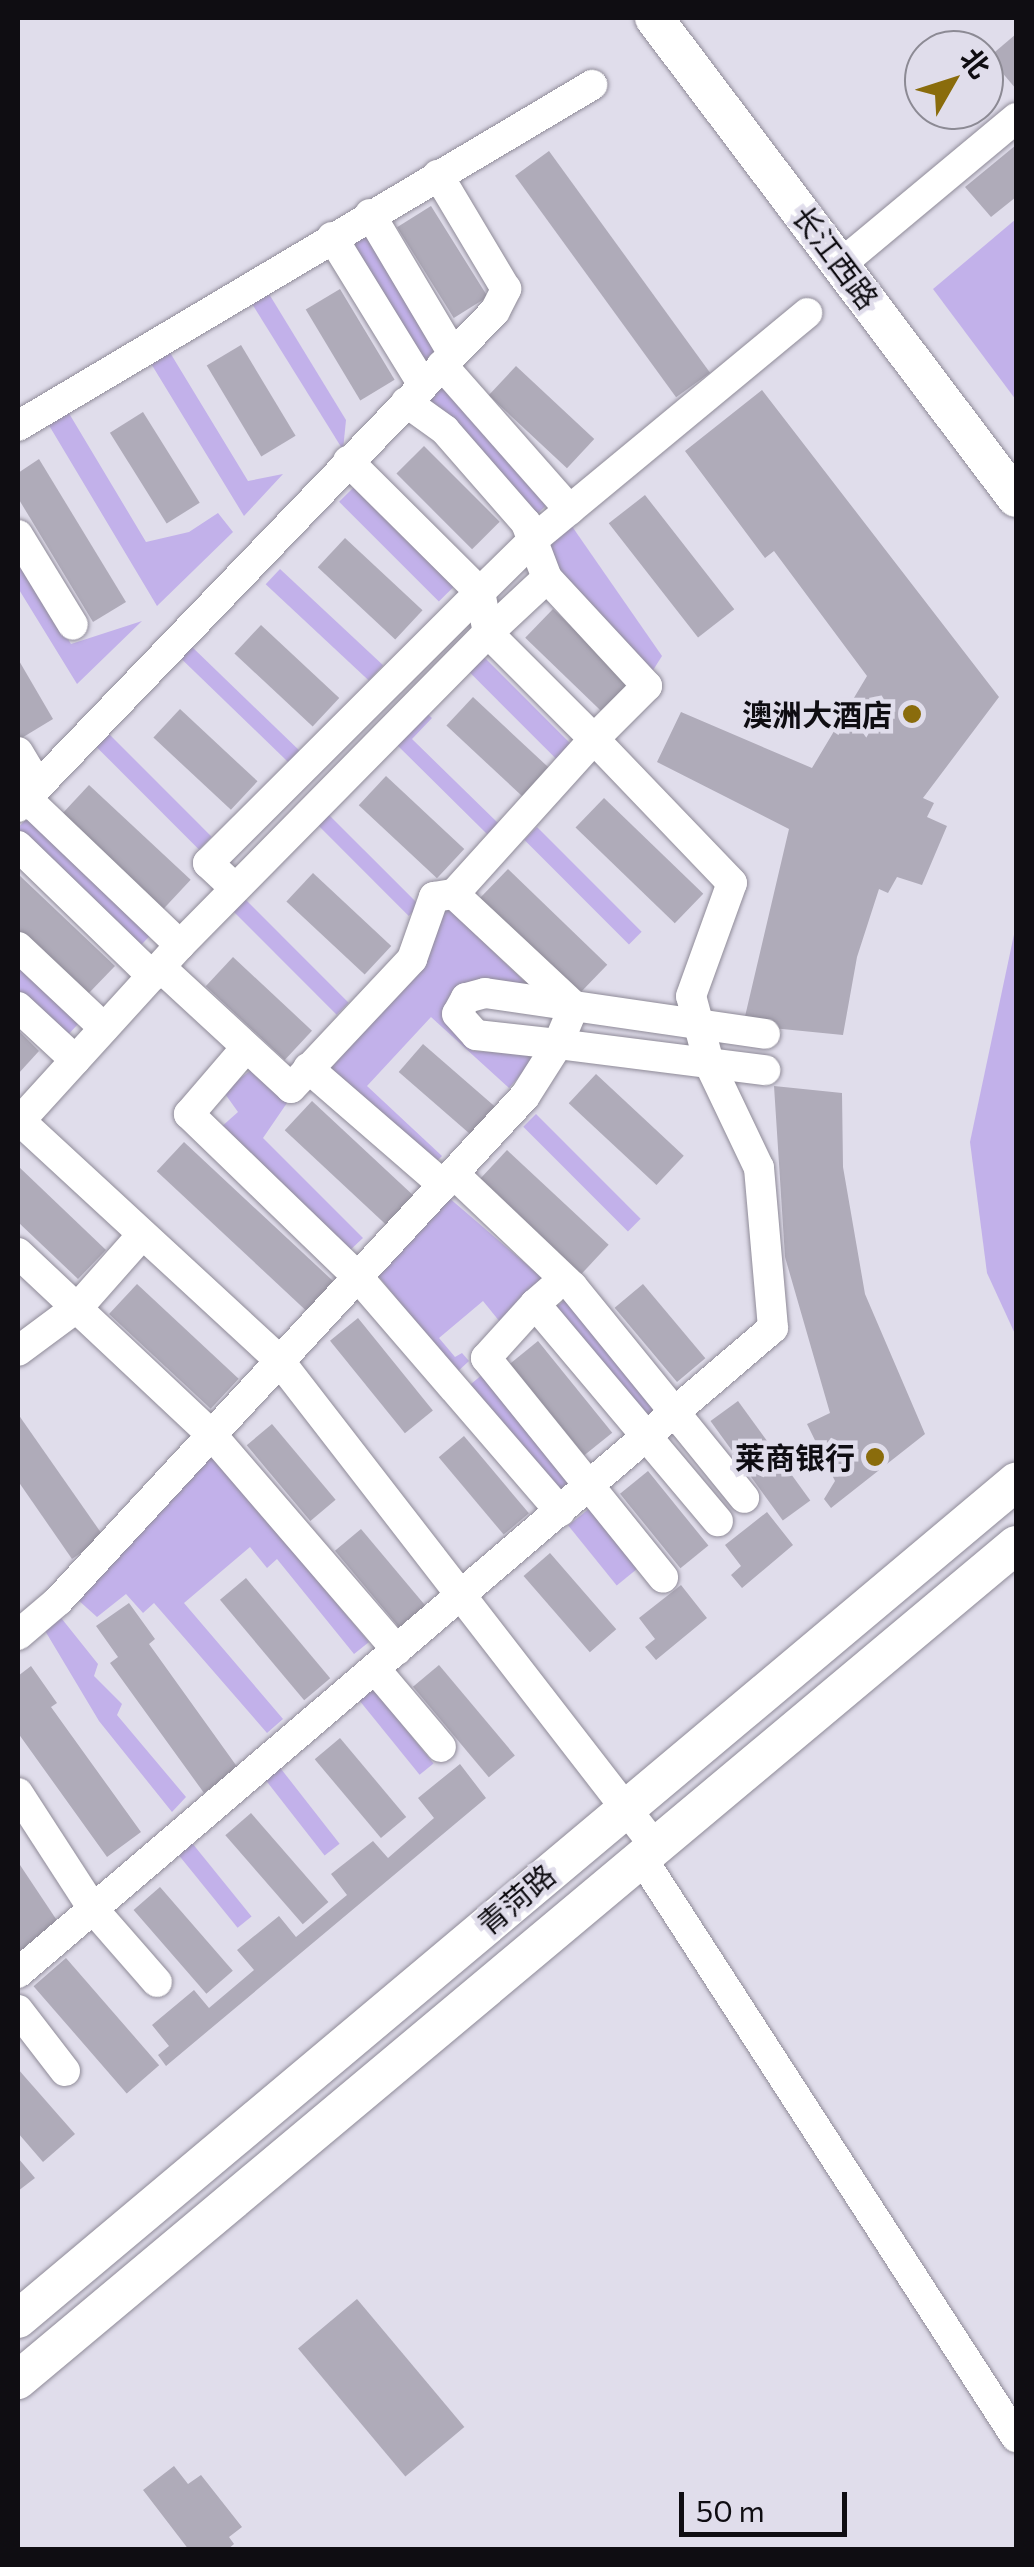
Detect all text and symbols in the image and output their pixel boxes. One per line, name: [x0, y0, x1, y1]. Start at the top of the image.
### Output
north arrow: [904, 30, 1004, 130]
text: 北: [954, 41, 998, 84]
street label: 长江西路: [786, 198, 886, 316]
place label: 澳洲大酒店: [742, 696, 892, 732]
marker: 澳洲大酒店: [901, 703, 923, 725]
place label: 莱商银行: [735, 1439, 855, 1475]
marker: 莱商银行: [864, 1446, 886, 1468]
street label: 青菏路: [470, 1856, 562, 1942]
scale bar: [684, 2472, 852, 2534]
text: 50 m: [696, 2491, 765, 2528]

